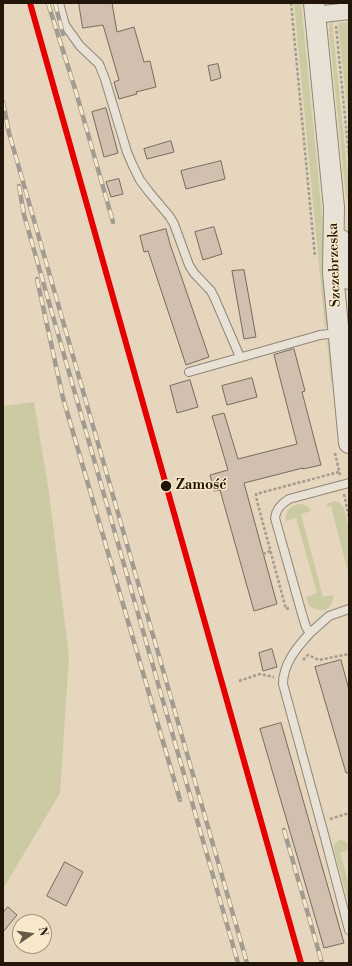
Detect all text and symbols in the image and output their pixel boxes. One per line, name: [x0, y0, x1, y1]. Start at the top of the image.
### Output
street label: Szczebrzeska: [325, 223, 345, 307]
place label: Zamość: [176, 478, 227, 494]
marker: Zamość: [159, 479, 173, 493]
north arrow: [12, 914, 52, 954]
text: N: [35, 926, 51, 937]

